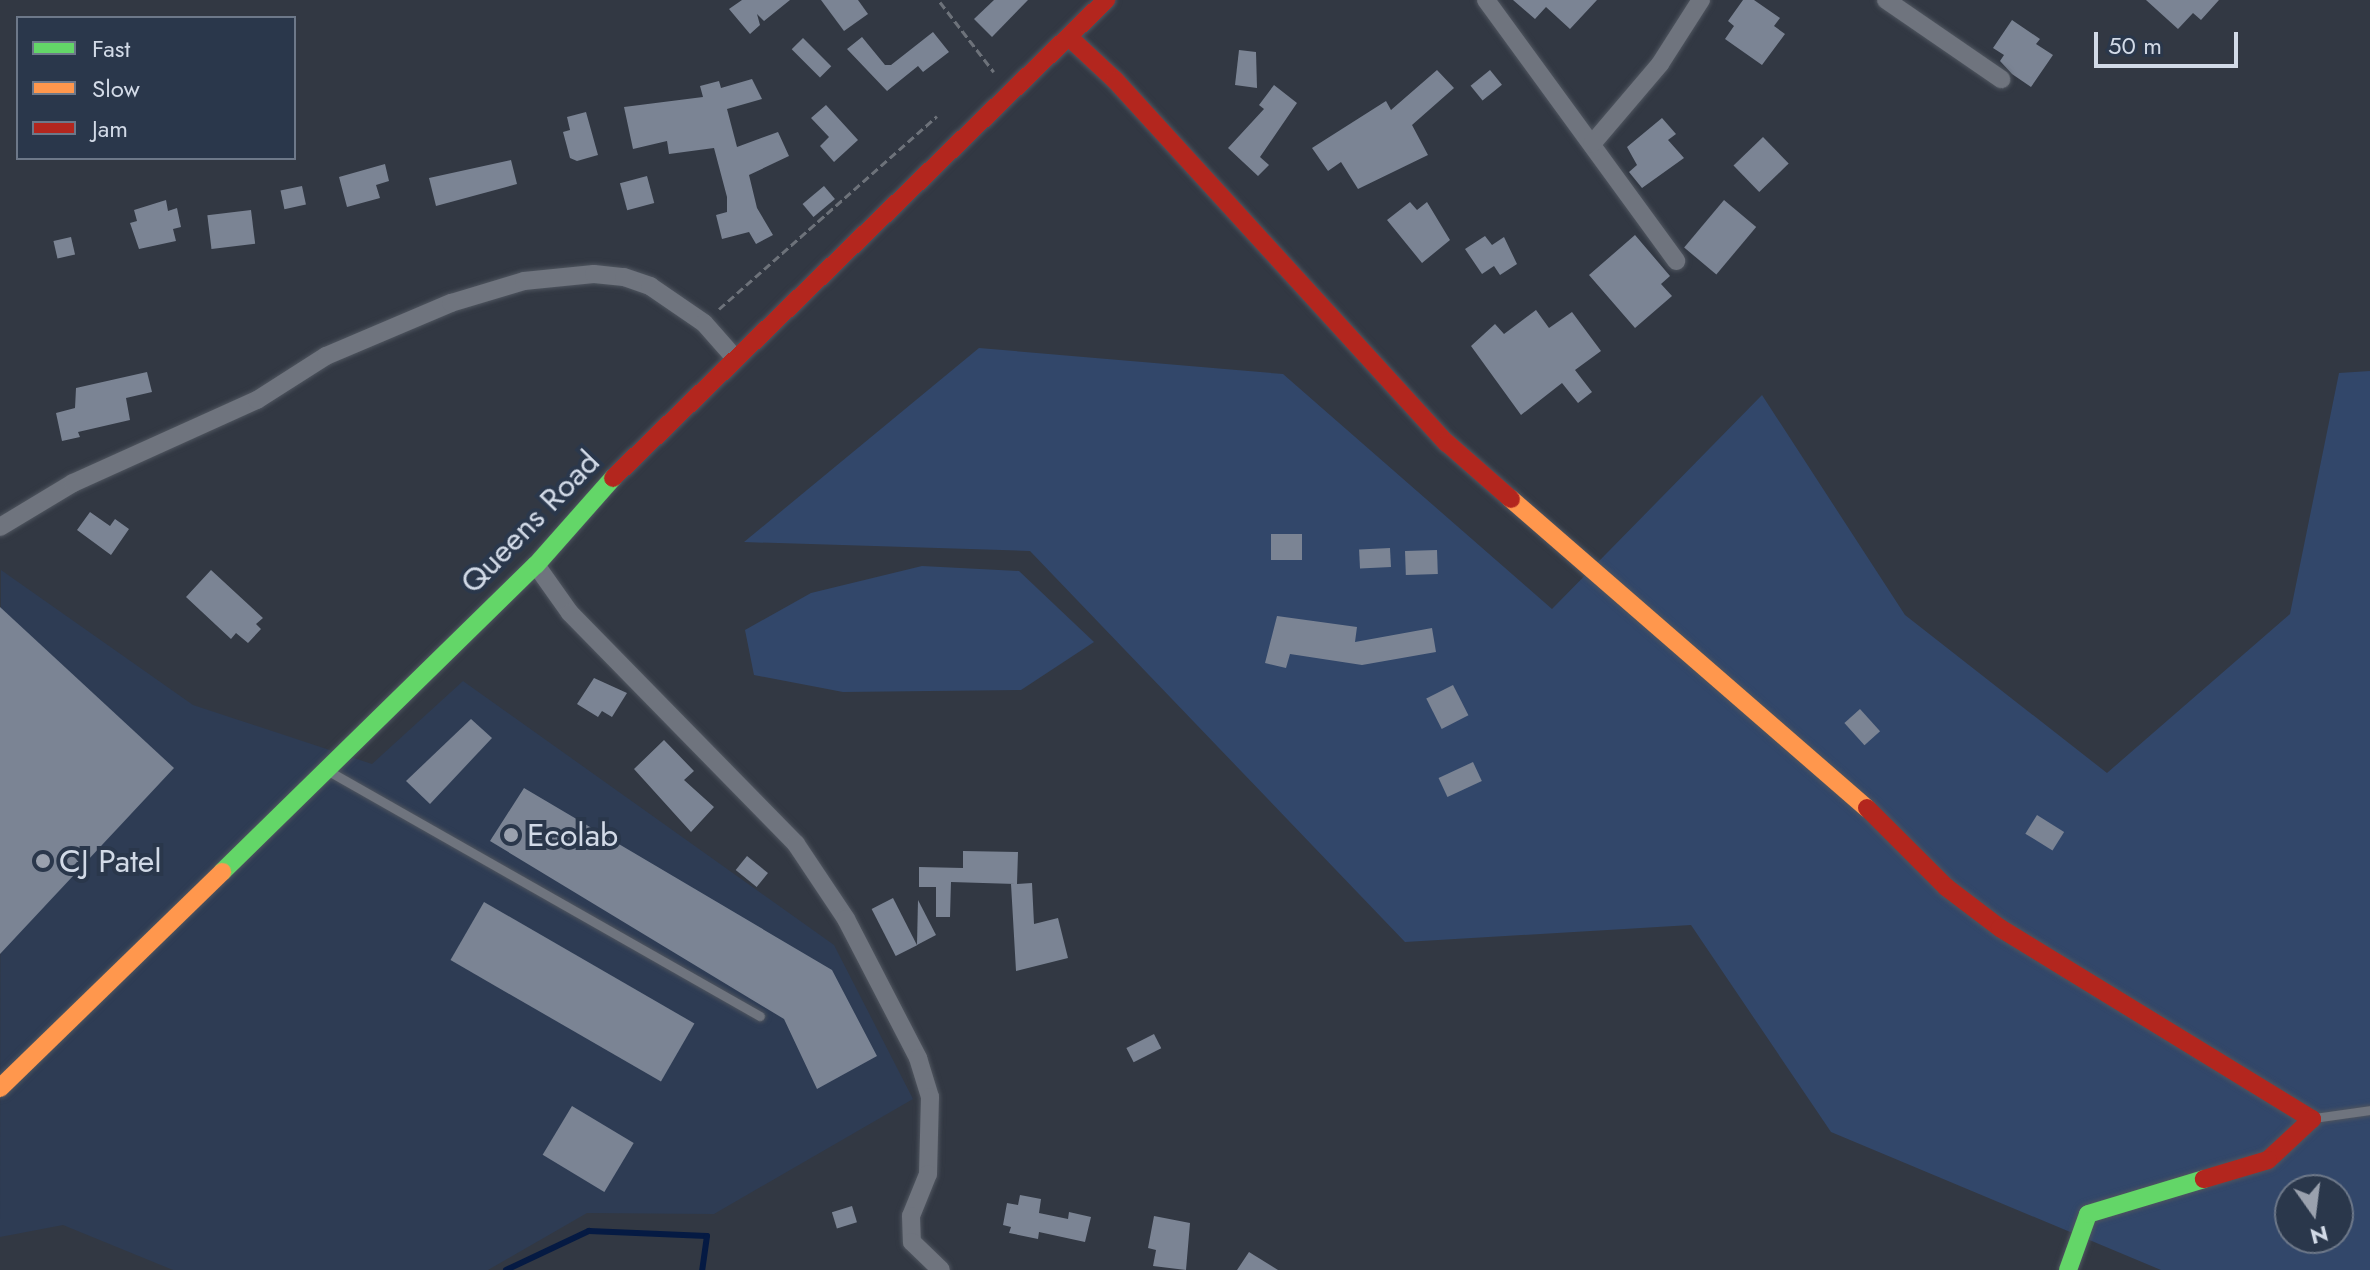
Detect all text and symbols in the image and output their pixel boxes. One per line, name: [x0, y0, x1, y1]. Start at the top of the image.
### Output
legend: [16, 16, 296, 160]
scale bar: [2098, 16, 2242, 66]
text: 50 m: [2108, 28, 2162, 63]
text: Fast: [92, 31, 130, 66]
text: Slow: [92, 71, 140, 106]
text: Jam: [92, 111, 128, 146]
street label: Queens Road: [453, 443, 607, 601]
place label: Ecolab: [527, 816, 618, 854]
marker: Ecolab: [502, 826, 520, 844]
place label: CJ Patel: [59, 842, 162, 880]
marker: CJ Patel: [34, 852, 52, 870]
north arrow: [2274, 1174, 2354, 1254]
text: N: [2307, 1218, 2332, 1253]

